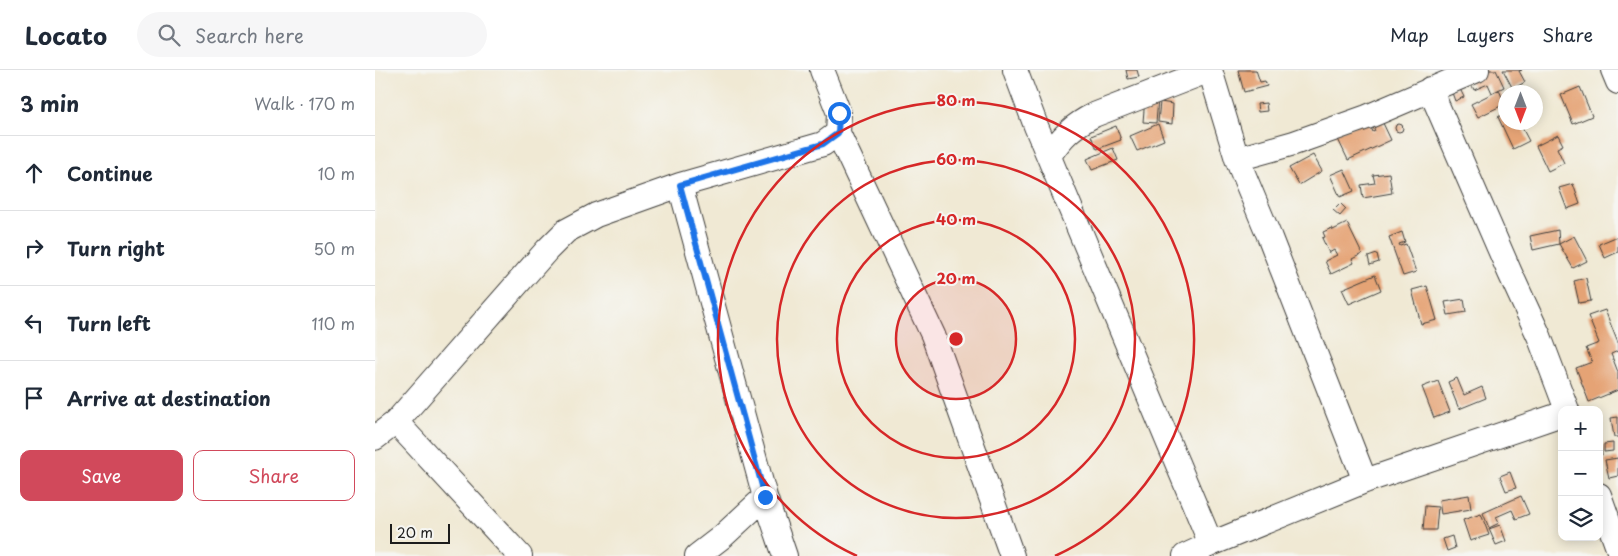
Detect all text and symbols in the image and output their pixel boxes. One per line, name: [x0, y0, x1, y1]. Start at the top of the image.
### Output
search box: [137, 12, 487, 57]
text: Locato: [25, 17, 107, 53]
icon: search: [155, 21, 183, 49]
text: Search here: [195, 21, 304, 49]
text: Map: [1390, 21, 1429, 48]
text: Layers: [1457, 21, 1514, 48]
text: Share: [1542, 21, 1593, 48]
north arrow: [1498, 85, 1543, 130]
text: 3 min: [20, 87, 79, 119]
text: 80 m: [936, 88, 976, 111]
text: Walk · 170 m: [254, 91, 355, 115]
route start: [828, 102, 851, 125]
text: 60 m: [936, 147, 976, 170]
icon: ahead: [20, 159, 48, 187]
text: Continue: [67, 159, 153, 187]
text: 10 m: [318, 161, 355, 185]
text: 40 m: [936, 207, 976, 230]
icon: right: [20, 234, 48, 262]
text: Turn right: [67, 234, 165, 262]
text: 50 m: [314, 236, 355, 260]
text: 20 m: [937, 266, 975, 289]
icon: left: [20, 309, 48, 337]
text: Turn left: [67, 309, 151, 337]
text: 110 m: [312, 311, 355, 335]
centre of rings: [947, 330, 965, 348]
icon: arrive: [20, 384, 48, 412]
text: Arrive at destination: [67, 384, 271, 412]
map controls: [1558, 406, 1603, 541]
button: +: [1558, 406, 1603, 451]
button: Save: [20, 450, 183, 501]
button: Share: [193, 450, 355, 501]
button: −: [1558, 451, 1603, 496]
route end: [754, 486, 777, 509]
button: layers: [1558, 496, 1603, 541]
scale bar: [390, 521, 450, 544]
text: 20 m: [397, 522, 433, 543]

